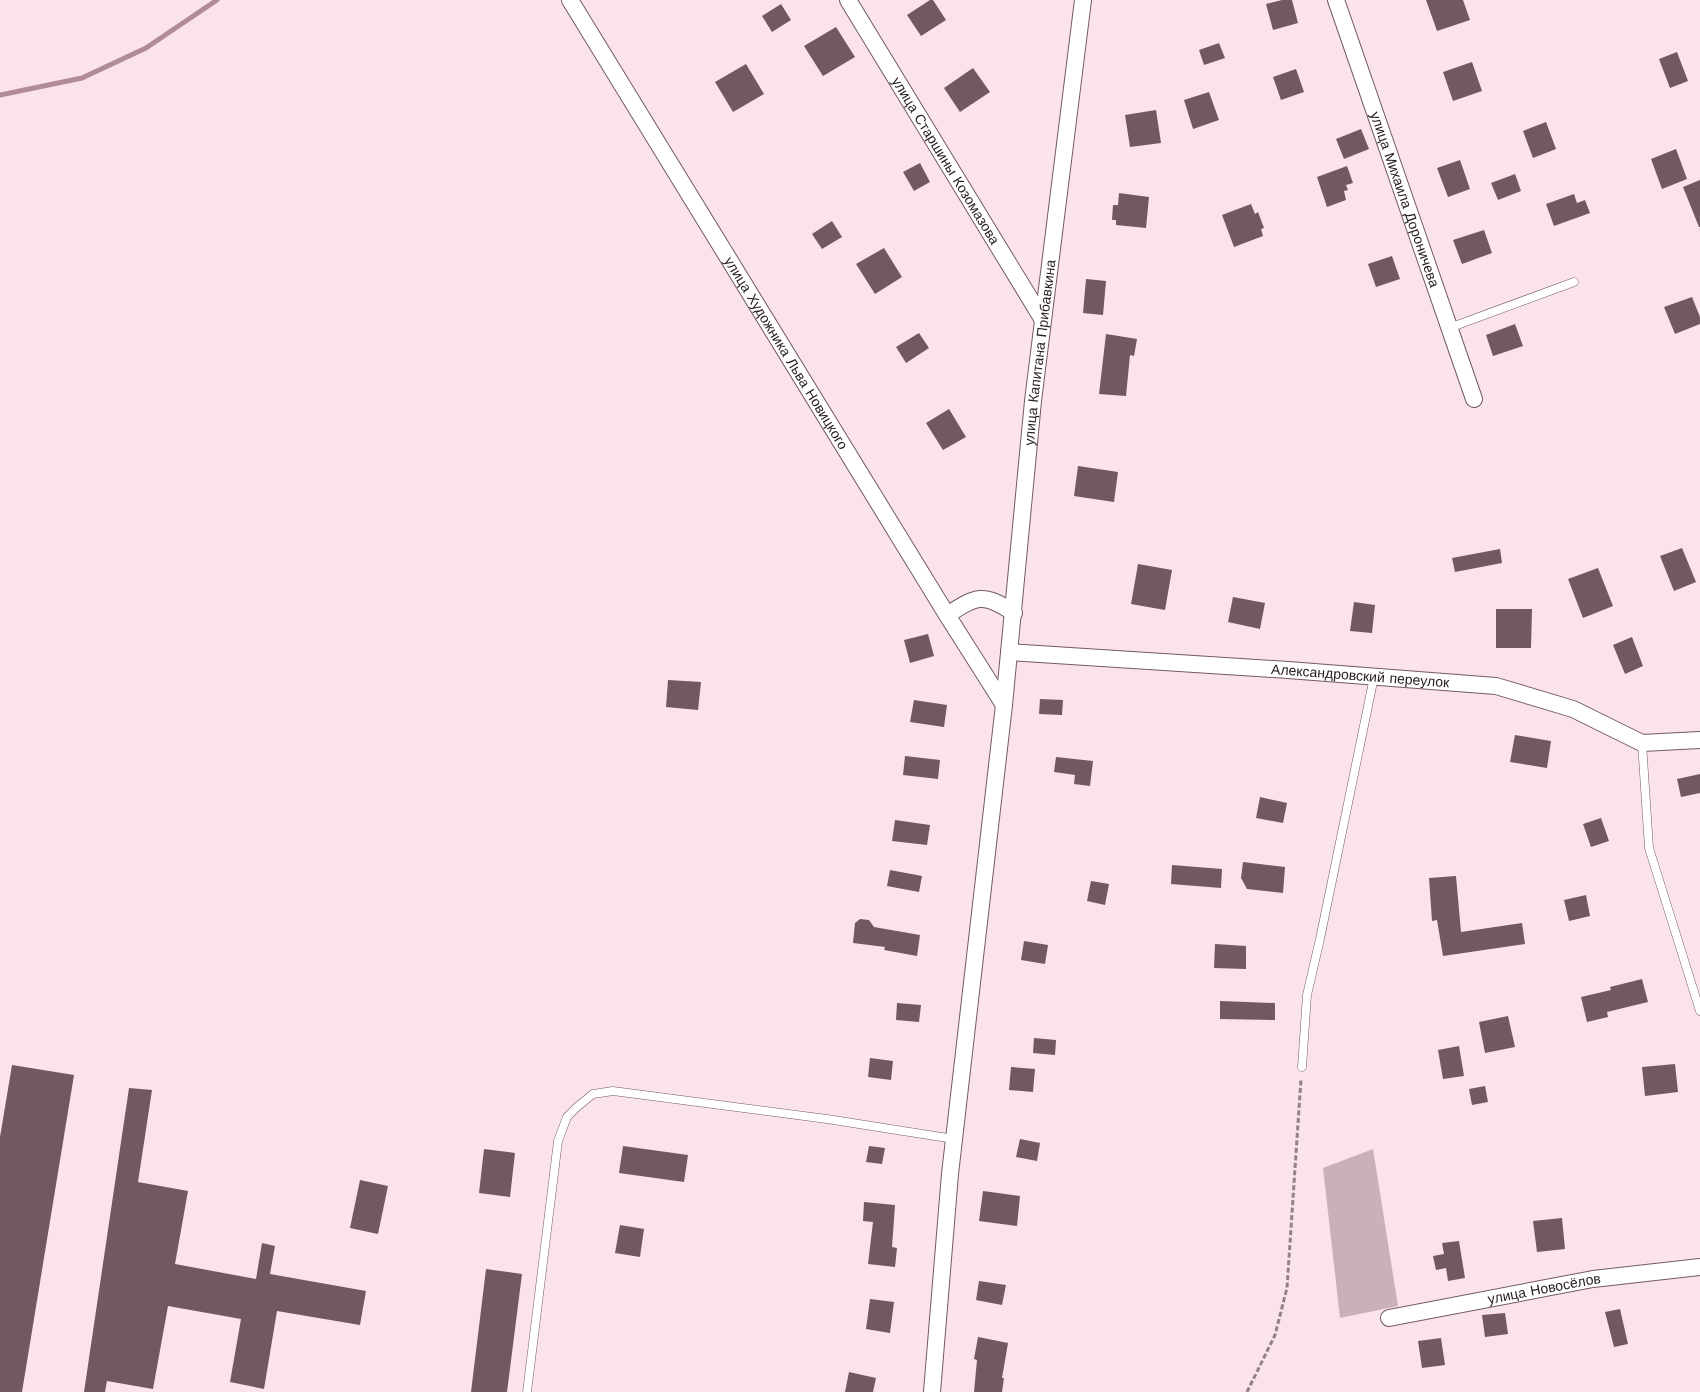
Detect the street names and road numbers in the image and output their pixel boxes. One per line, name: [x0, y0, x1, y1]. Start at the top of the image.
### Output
street label: улица Старшины Козомазова: [889, 74, 1003, 247]
street label: улица Михаила Дороничева: [1367, 109, 1443, 290]
street label: улица Художника Льва Новицкого: [721, 254, 852, 452]
street label: улица Капитана Прибавкина: [1021, 259, 1059, 446]
street label: Александровский переулок: [1271, 661, 1451, 690]
street label: улица Новосёлов: [1486, 1270, 1601, 1307]

